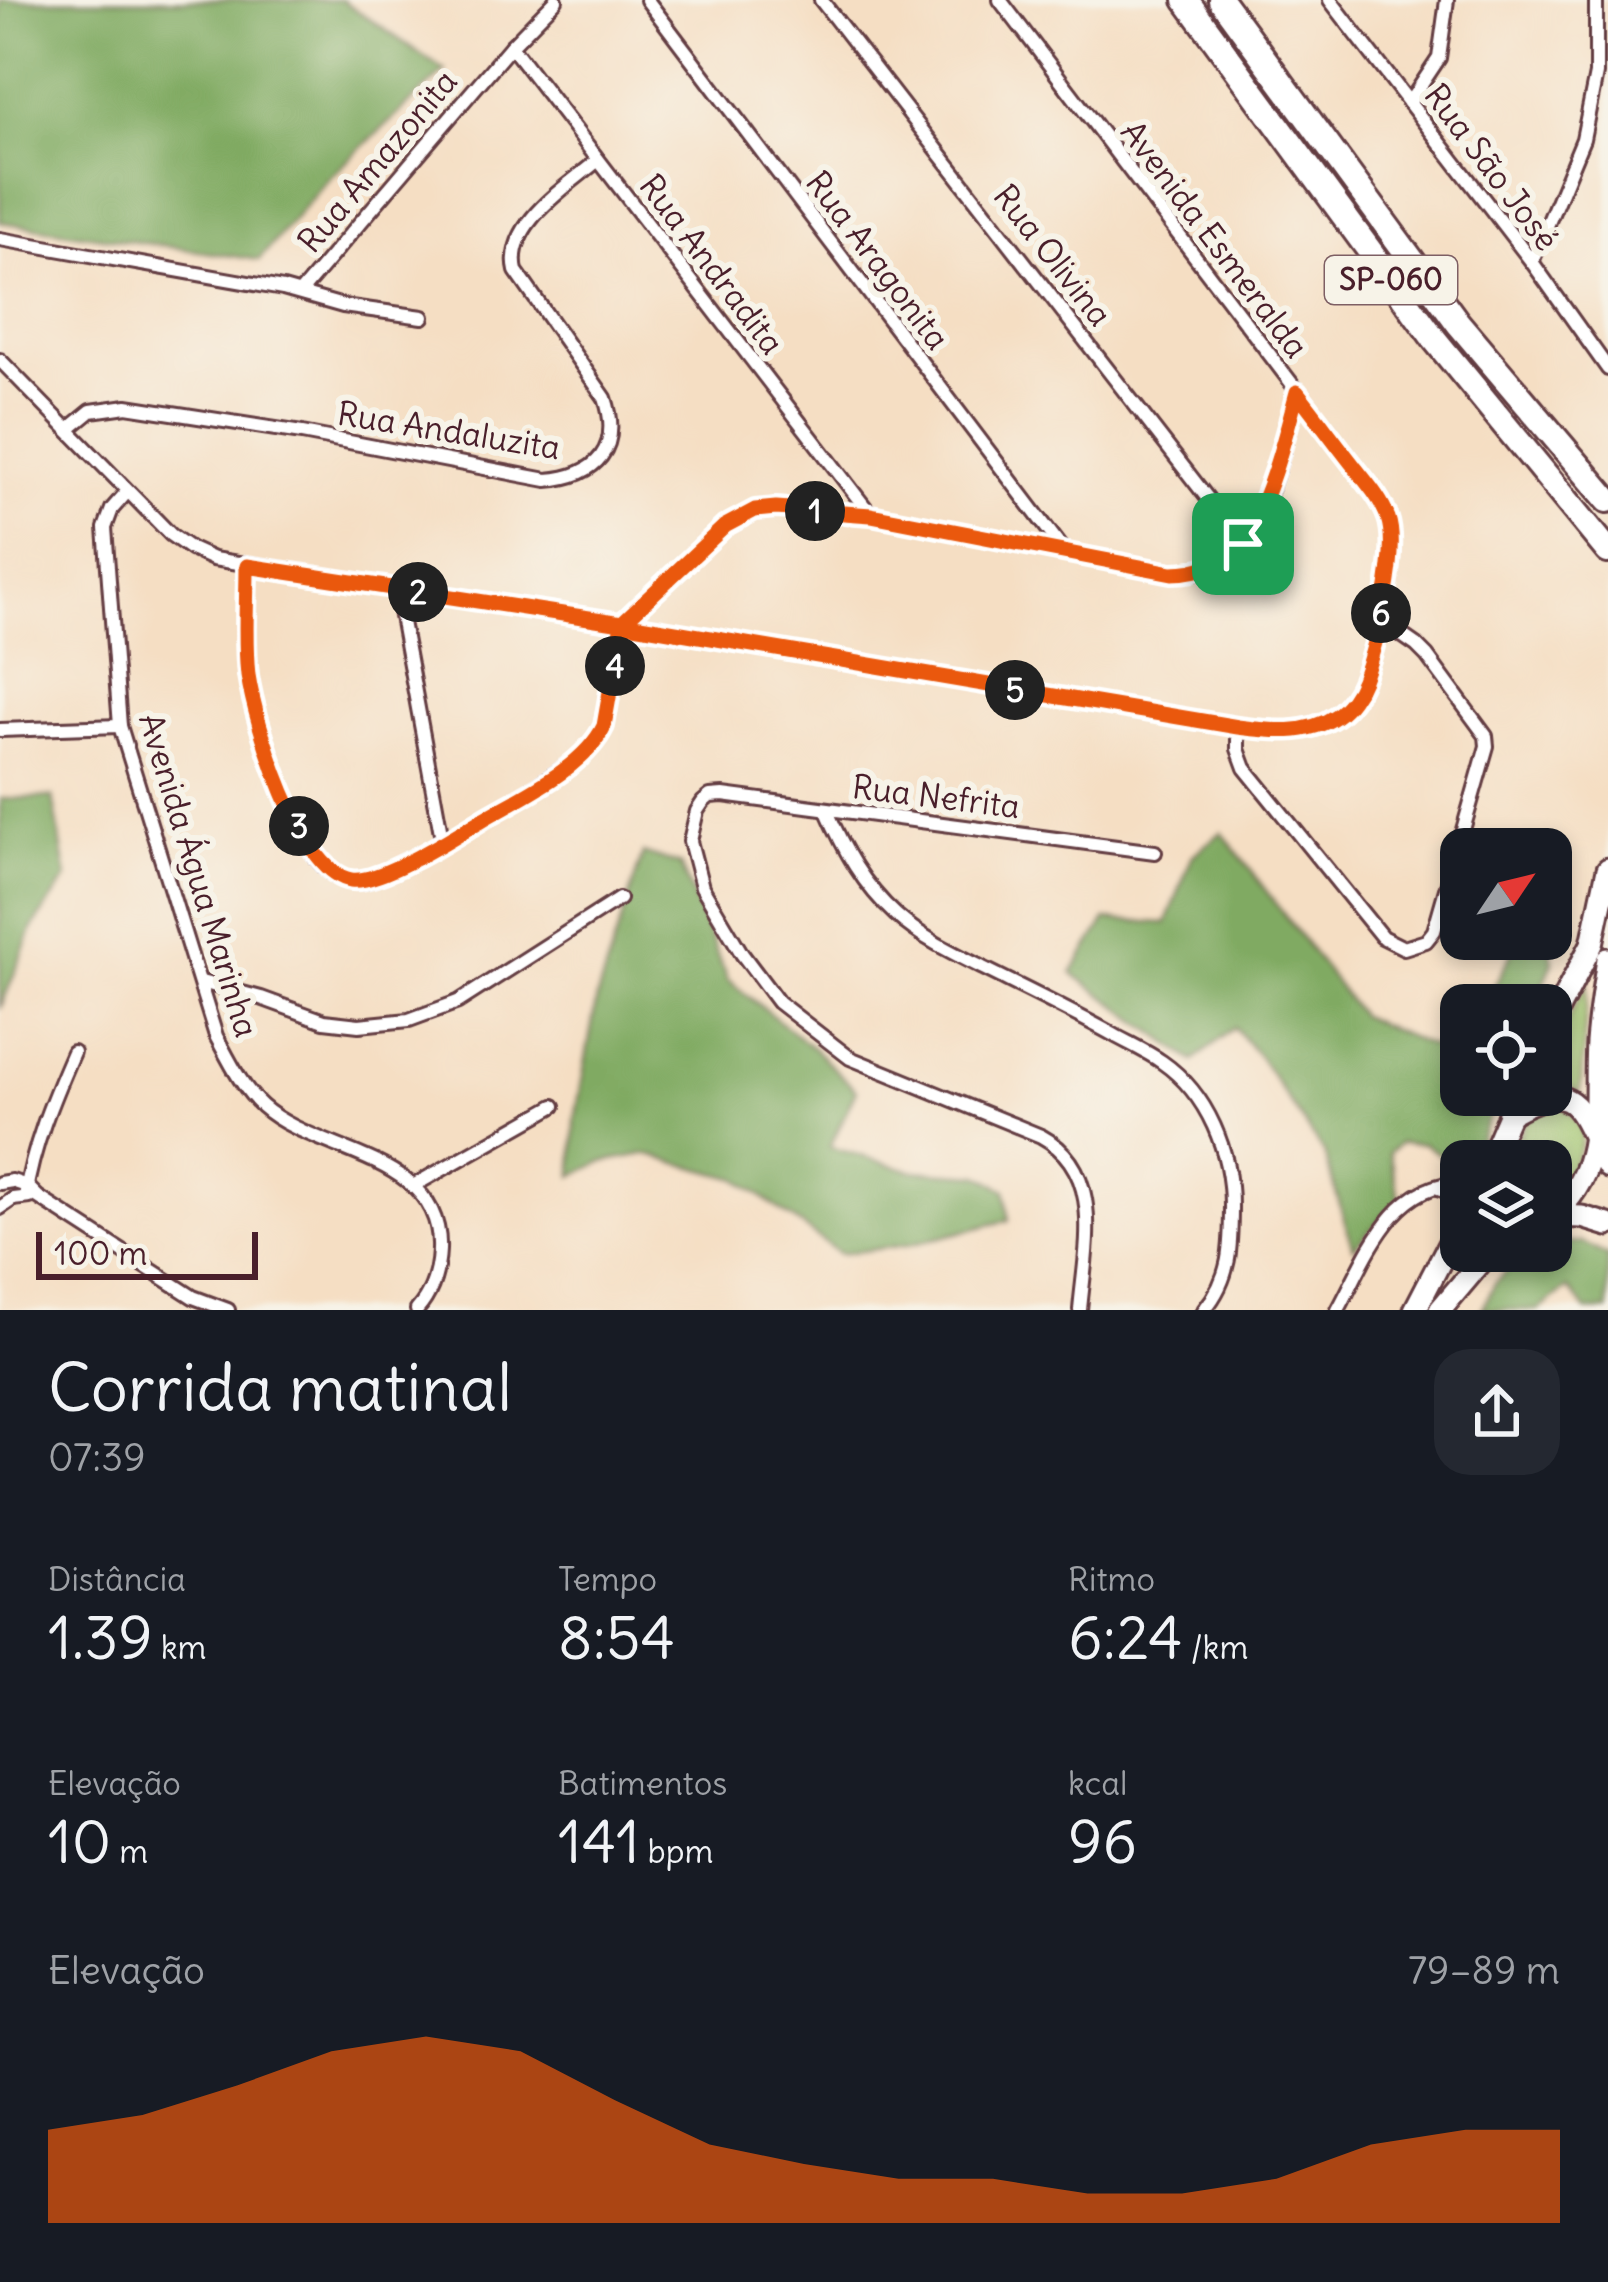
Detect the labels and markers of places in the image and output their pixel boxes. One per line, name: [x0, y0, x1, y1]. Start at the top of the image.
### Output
pin: 1: [785, 481, 845, 541]
pin: [1192, 493, 1294, 595]
pin: 2: [388, 562, 448, 622]
pin: 6: [1351, 583, 1411, 643]
pin: 4: [585, 636, 645, 696]
pin: 5: [985, 660, 1045, 720]
pin: 3: [269, 796, 329, 856]

